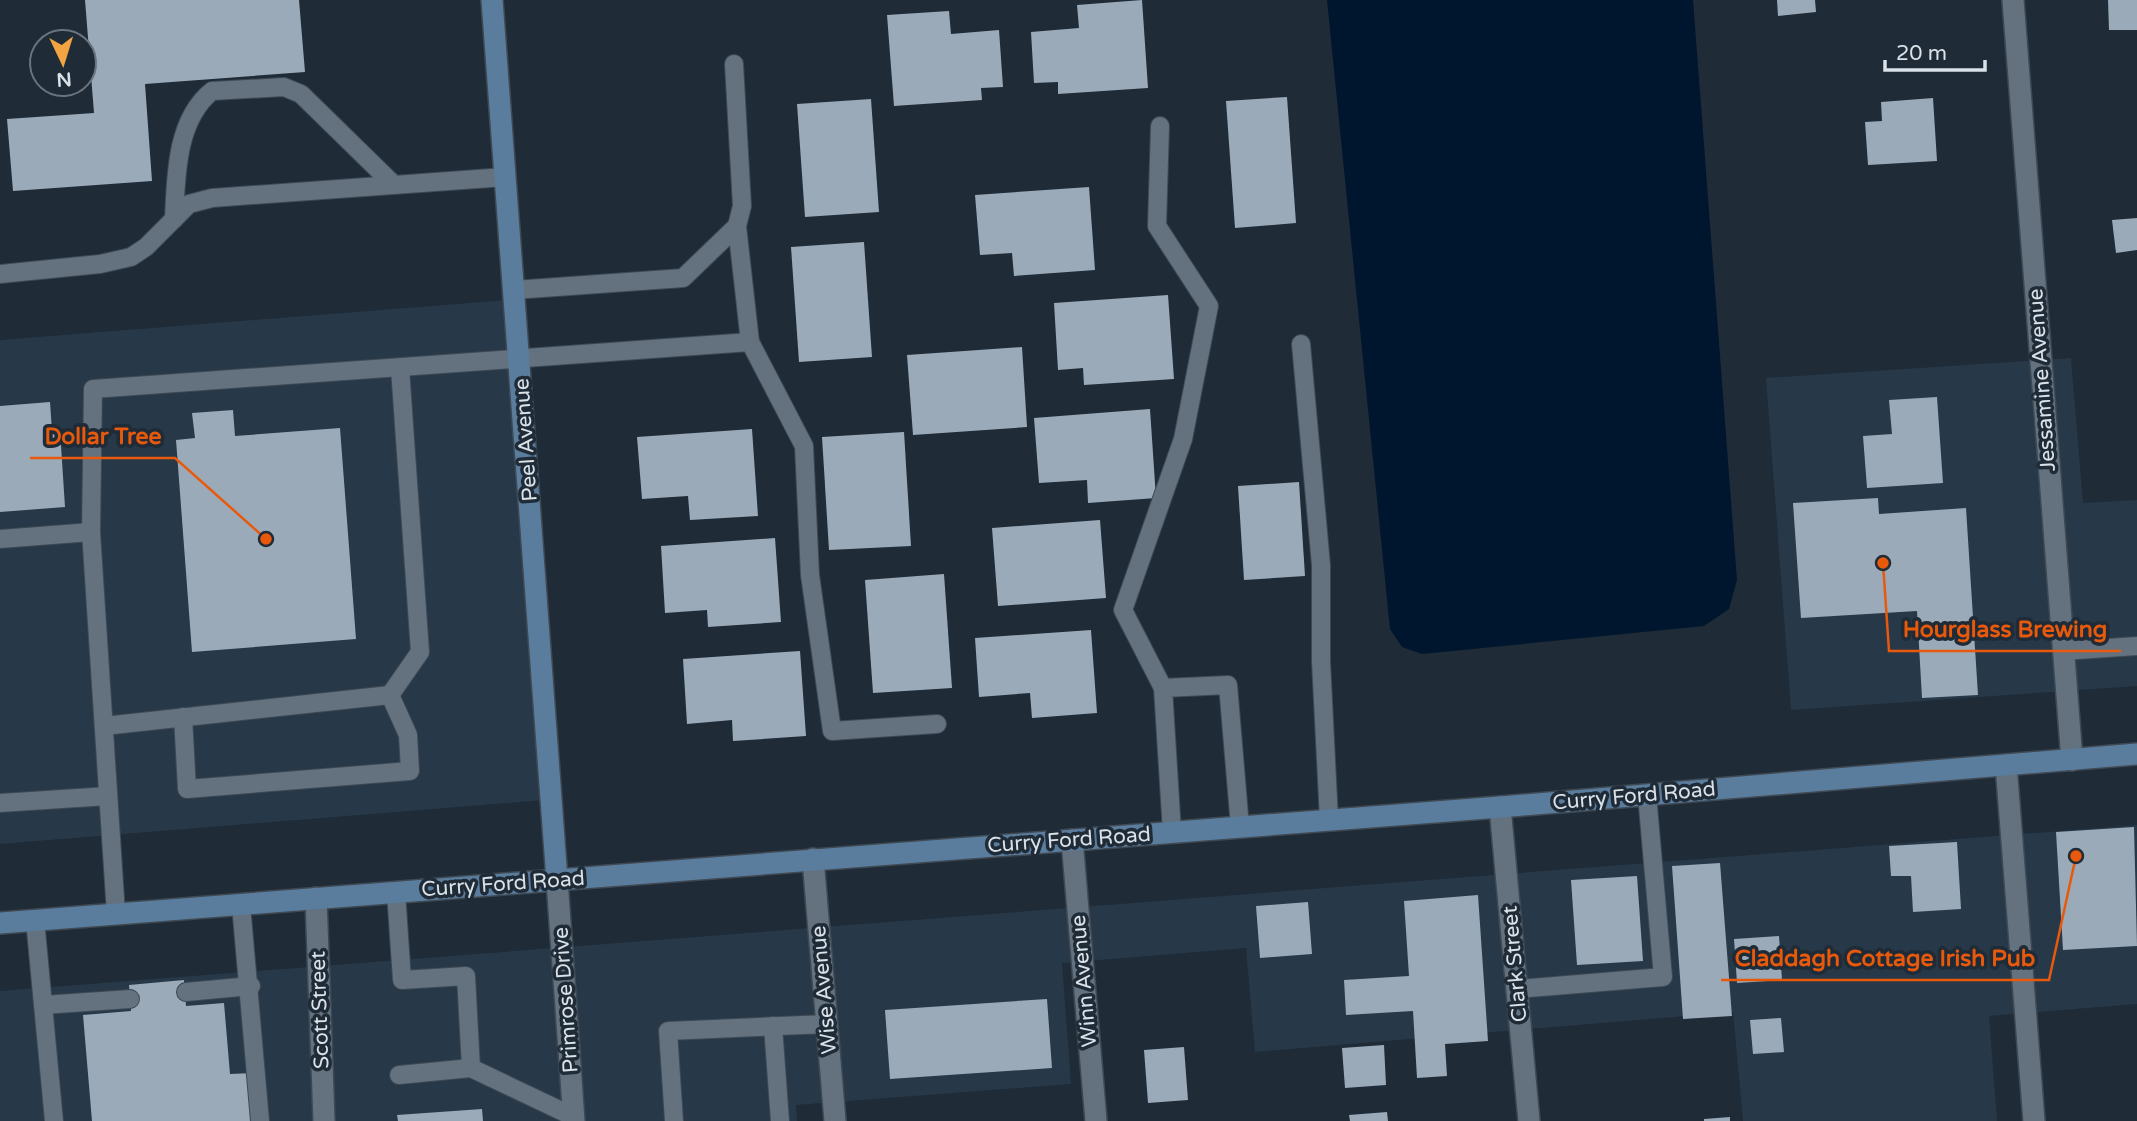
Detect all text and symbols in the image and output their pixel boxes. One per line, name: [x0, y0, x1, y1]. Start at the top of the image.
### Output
north arrow: [28, 28, 98, 98]
scale bar: [1885, 28, 1985, 72]
text: 20 m: [1896, 41, 1947, 66]
text: N: [56, 67, 72, 90]
street label: Jessamine Avenue: [2023, 288, 2061, 472]
street label: Peel Avenue: [509, 377, 543, 502]
callout: Dollar Tree: [30, 414, 175, 458]
text: Dollar Tree: [44, 423, 162, 451]
callout: Hourglass Brewing: [1889, 607, 2121, 651]
text: Hourglass Brewing: [1903, 616, 2107, 644]
street label: Curry Ford Road: [1551, 776, 1717, 816]
street label: Curry Ford Road: [986, 822, 1152, 858]
street label: Curry Ford Road: [420, 866, 586, 902]
street label: Clark Street: [1497, 905, 1533, 1023]
street label: Winn Avenue: [1066, 914, 1102, 1048]
street label: Wise Avenue: [806, 925, 842, 1055]
street label: Primrose Drive: [548, 926, 584, 1074]
callout: Claddagh Cottage Irish Pub: [1721, 936, 2049, 980]
text: Claddagh Cottage Irish Pub: [1735, 945, 2035, 973]
street label: Scott Street: [305, 950, 335, 1070]

